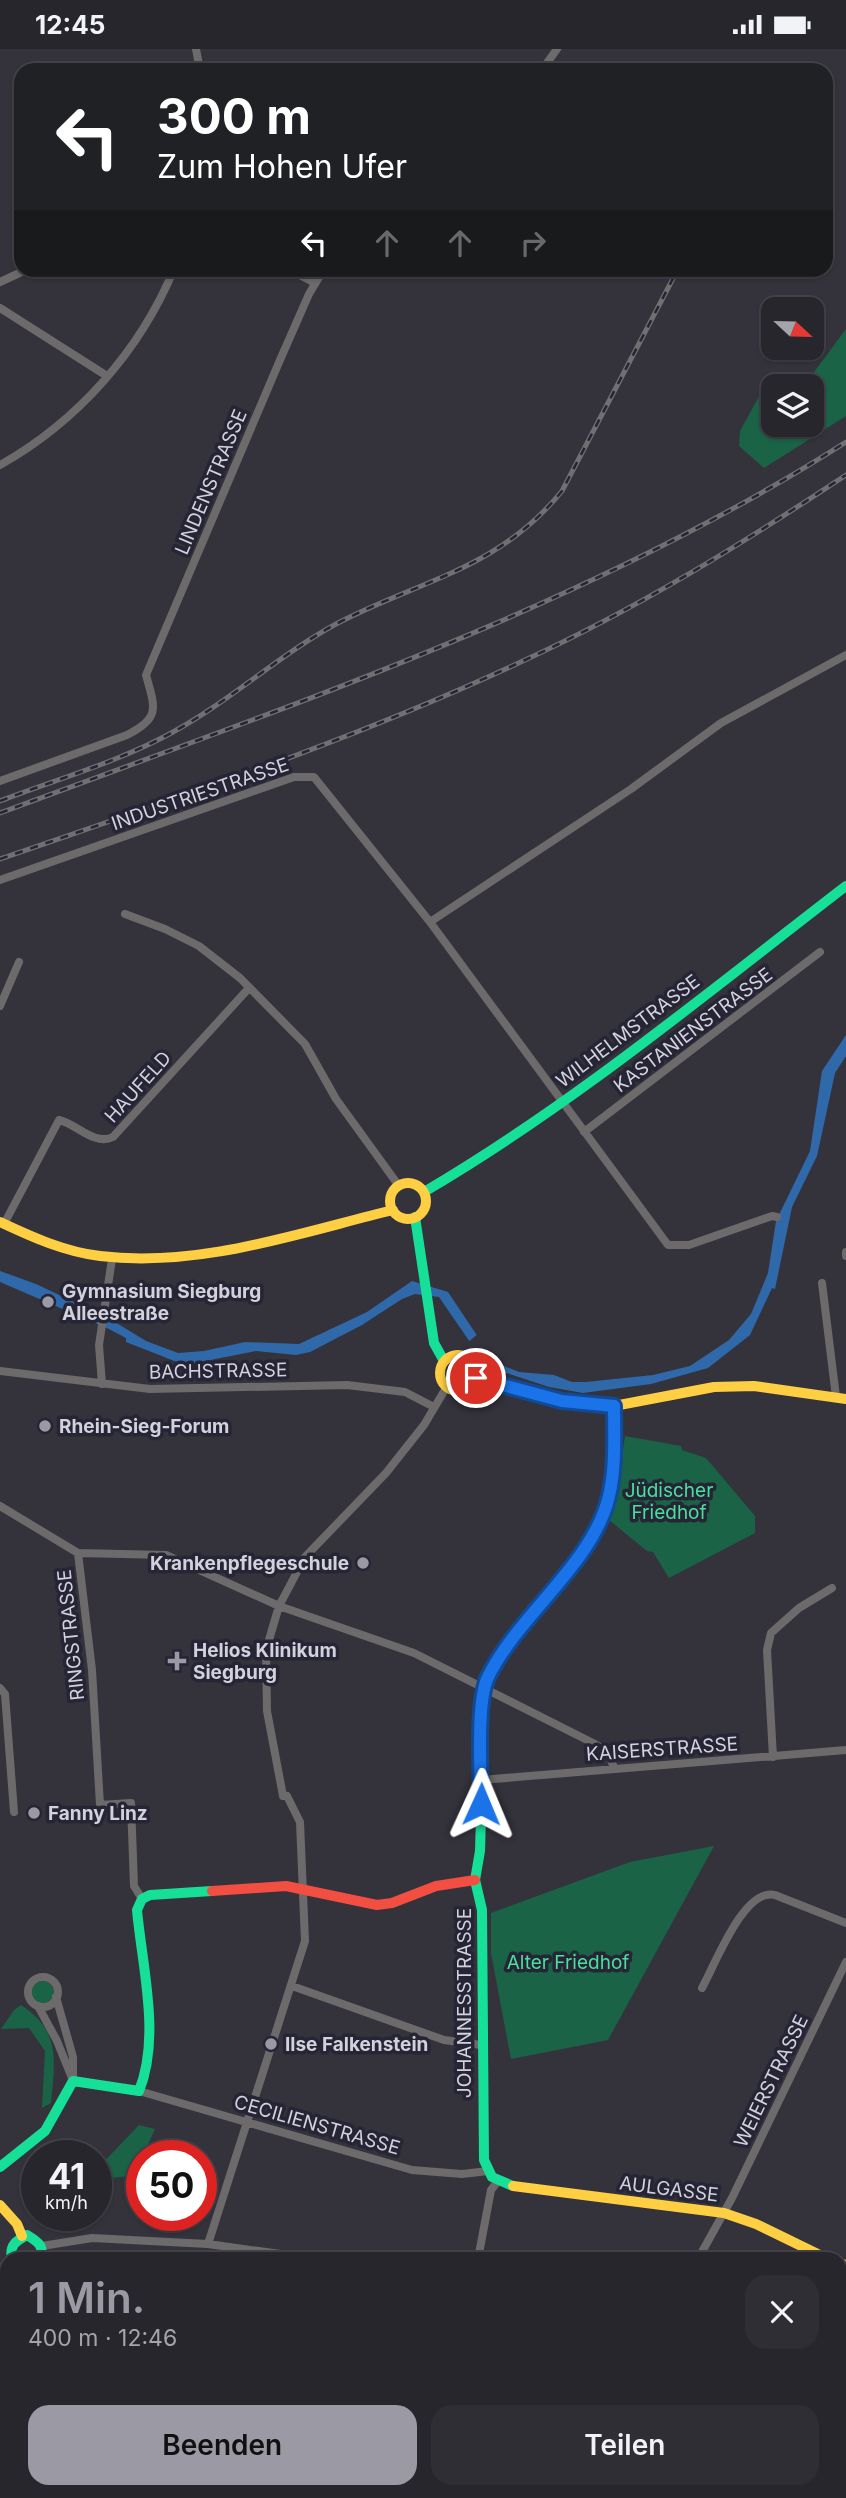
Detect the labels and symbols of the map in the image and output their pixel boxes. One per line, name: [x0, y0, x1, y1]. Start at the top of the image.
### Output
north arrow: [761, 297, 824, 361]
street label: LINDENSTRASSE: [170, 406, 252, 558]
street label: INDUSTRIESTRASSE: [108, 753, 292, 835]
street label: KASTANIENSTRASSE: [609, 963, 777, 1097]
street label: WILHELMSTRASSE: [552, 970, 704, 1092]
street label: HAUFELD: [100, 1047, 176, 1127]
place label: Gymnasium Siegburg Alleestraße: [62, 1280, 261, 1325]
marker: Gymnasium Siegburg Alleestraße: [40, 1294, 56, 1310]
pin: [446, 1348, 506, 1408]
street label: BACHSTRASSE: [149, 1358, 287, 1384]
place label: Rhein-Sieg-Forum: [59, 1415, 229, 1438]
marker: Rhein-Sieg-Forum: [37, 1418, 53, 1434]
park label: Jüdischer Friedhof: [625, 1479, 713, 1524]
place label: Krankenpflegeschule: [150, 1552, 349, 1575]
marker: Krankenpflegeschule: [355, 1555, 371, 1571]
street label: RINGSTRASSE: [53, 1568, 89, 1702]
place label: Helios Klinikum Siegburg: [193, 1639, 337, 1684]
marker: Helios Klinikum Siegburg: [167, 1651, 187, 1671]
street label: KAISERSTRASSE: [585, 1732, 739, 1766]
position arrow: [444, 1767, 518, 1841]
place label: Fanny Linz: [48, 1802, 148, 1825]
marker: Fanny Linz: [26, 1805, 42, 1821]
street label: JOHANNESSTRASSE: [453, 1908, 476, 2098]
park label: Alter Friedhof: [507, 1951, 629, 1974]
street label: WEIERSTRASSE: [729, 2011, 813, 2151]
place label: Ilse Falkenstein: [285, 2033, 428, 2056]
marker: Ilse Falkenstein: [263, 2036, 279, 2052]
street label: CECILIENSTRASSE: [231, 2090, 403, 2160]
speed limit sign: 50: [126, 2140, 217, 2231]
street label: AULGASSE: [618, 2172, 720, 2206]

